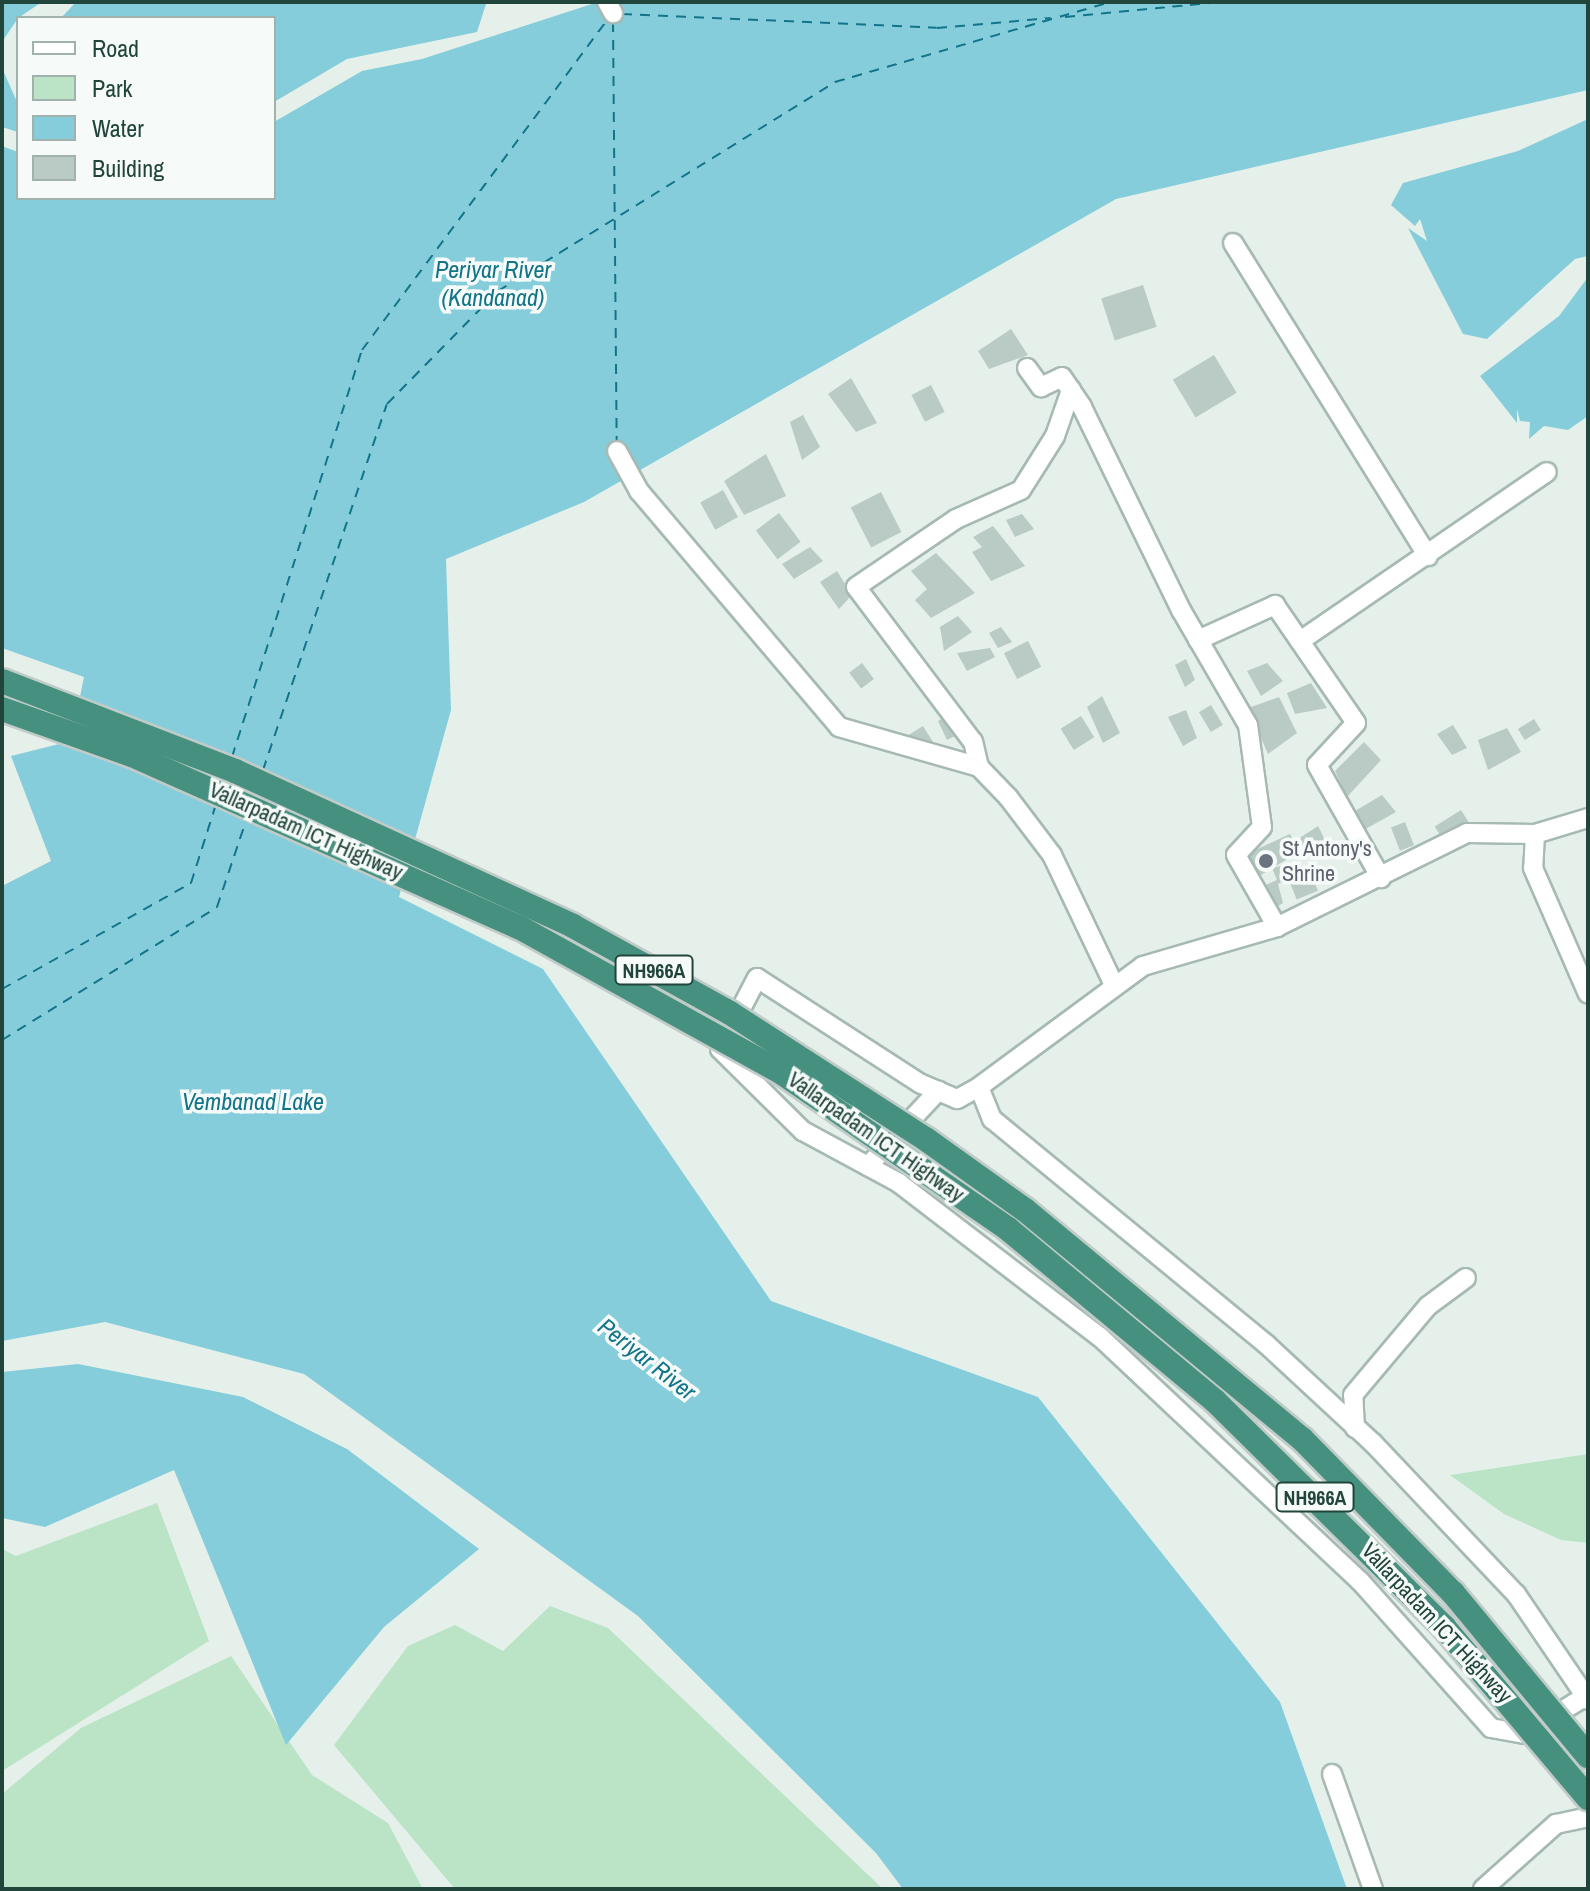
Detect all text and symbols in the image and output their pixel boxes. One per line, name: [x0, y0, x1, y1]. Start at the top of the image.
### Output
legend: [16, 16, 276, 200]
text: Road: [92, 32, 139, 64]
text: Park: [92, 72, 132, 104]
text: Water: [92, 112, 144, 144]
text: Building: [92, 152, 164, 184]
water label: Periyar River (Kandanad): [435, 256, 551, 312]
street label: Vallarpadam ICT Highway: [205, 776, 407, 886]
place label: St Antony's Shrine: [1282, 835, 1373, 886]
marker: St Antony's Shrine: [1257, 852, 1275, 870]
road number: NH966A: [614, 954, 694, 986]
street label: Vallarpadam ICT Highway: [783, 1066, 969, 1208]
water label: Vembanad Lake: [182, 1088, 324, 1116]
water label: Periyar River: [592, 1312, 702, 1406]
road number: NH966A: [1275, 1481, 1355, 1513]
street label: Vallarpadam ICT Highway: [1356, 1537, 1518, 1709]

